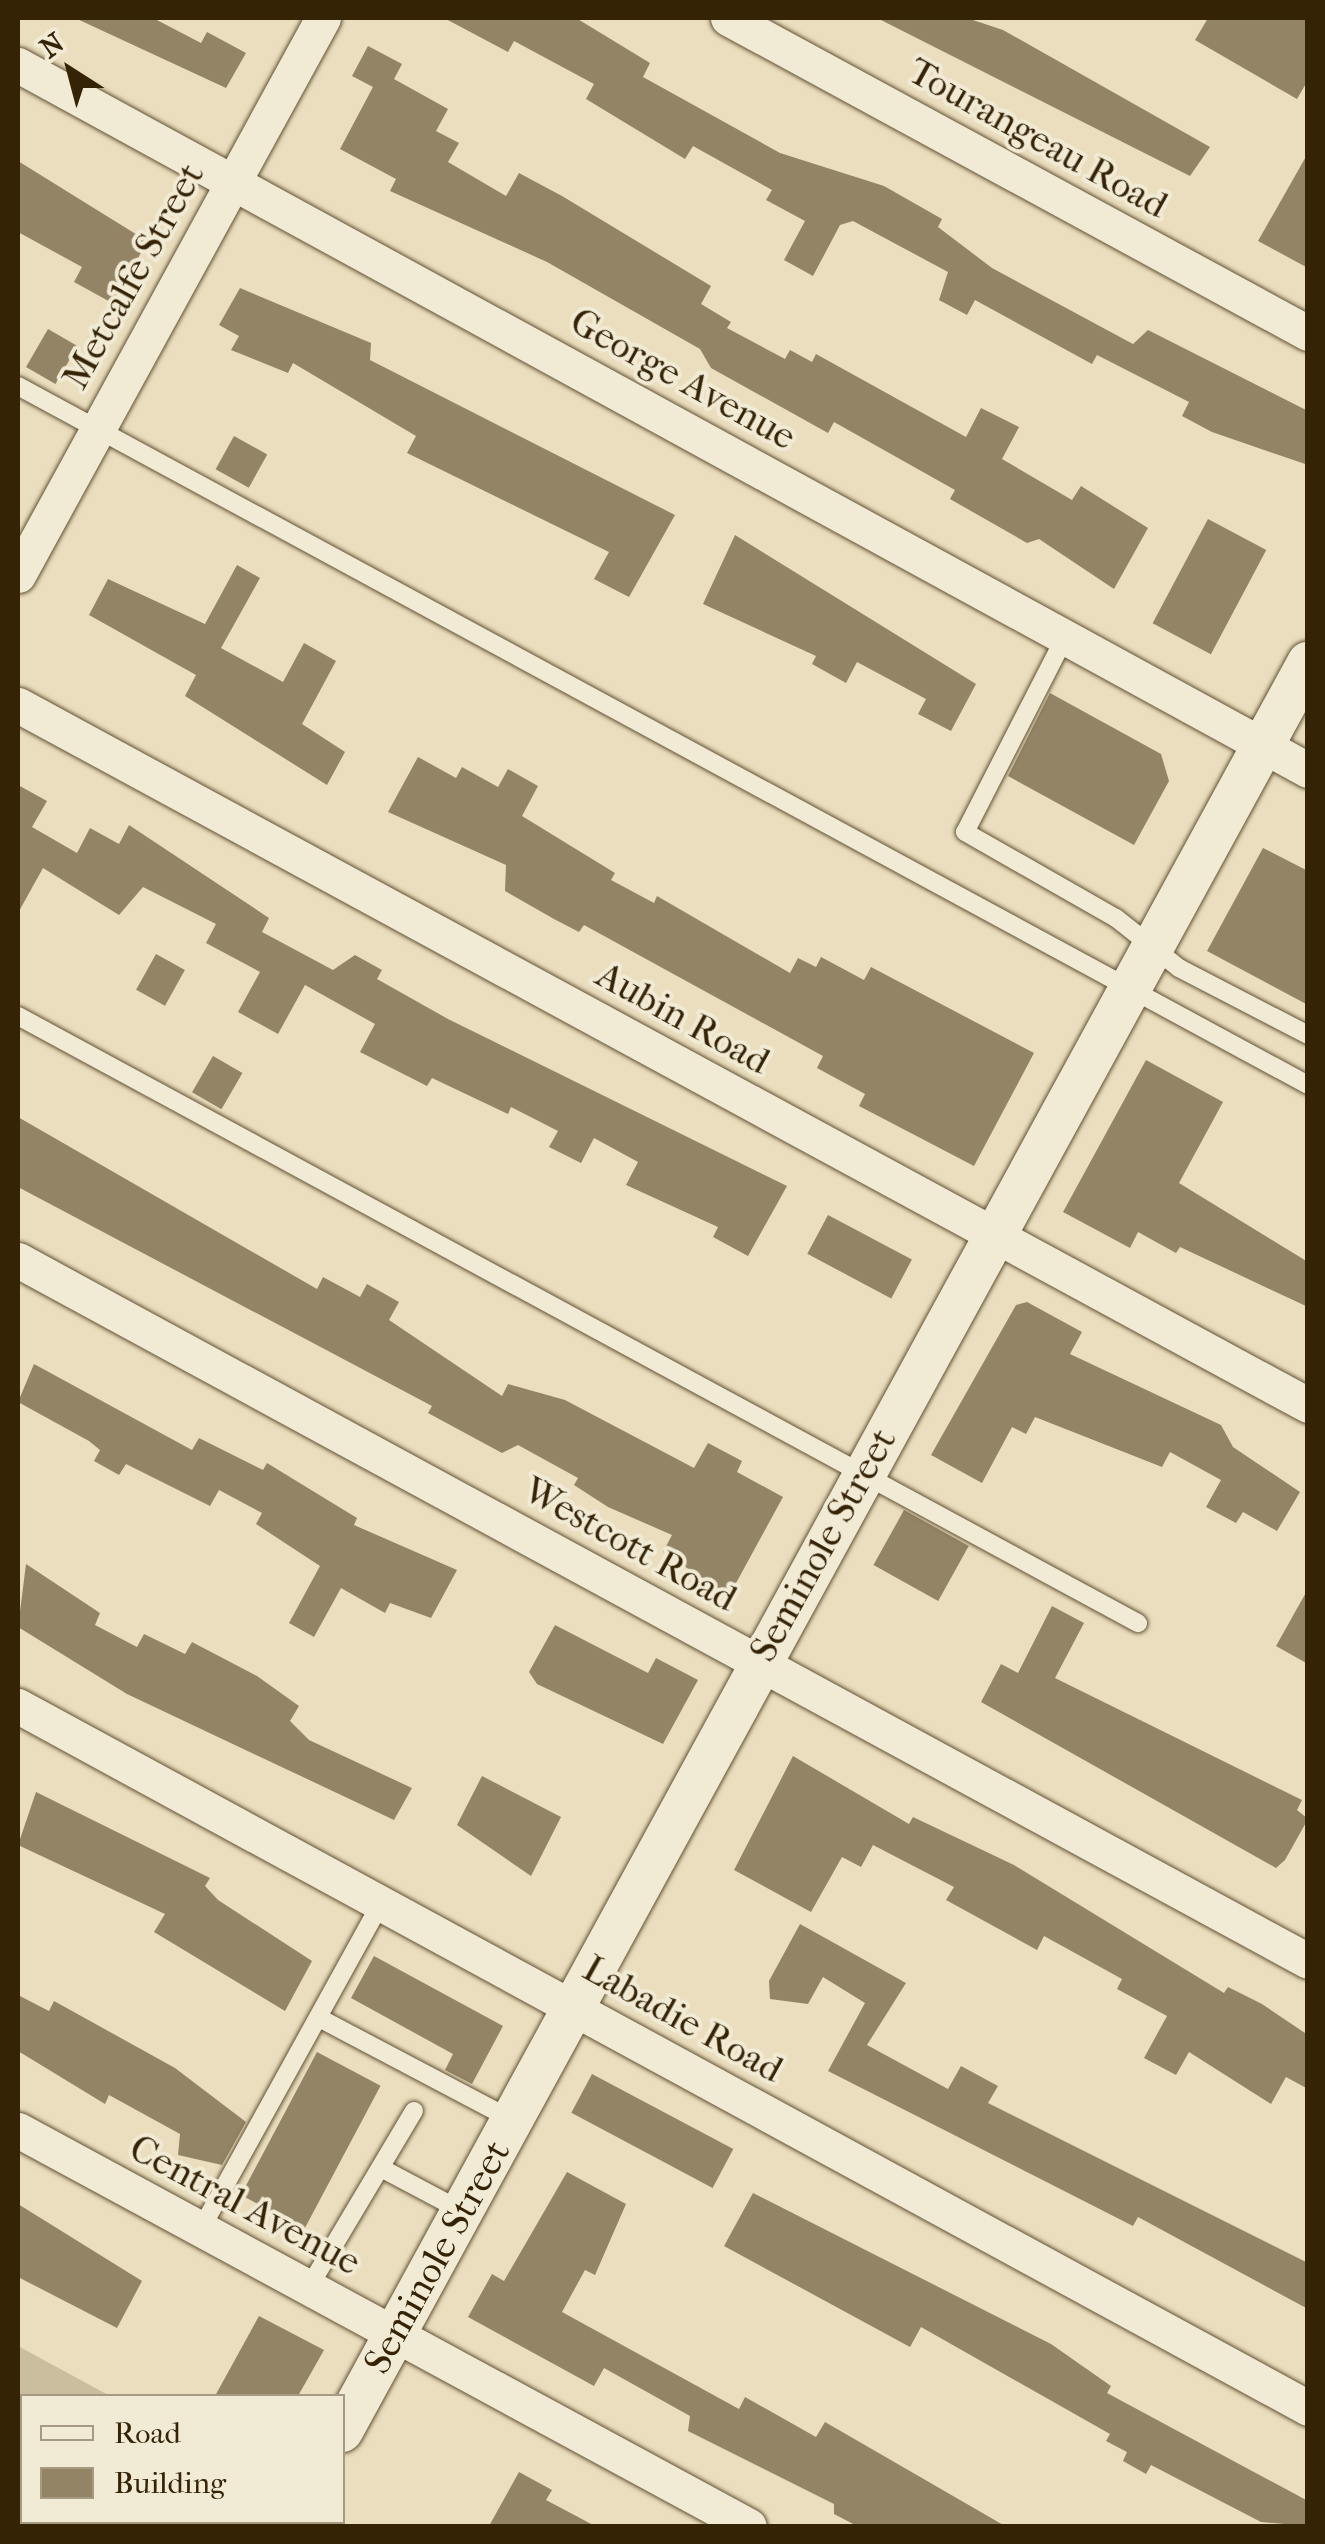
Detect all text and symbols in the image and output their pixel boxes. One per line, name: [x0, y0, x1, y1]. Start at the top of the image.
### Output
north arrow: [20, 20, 120, 120]
text: N: [34, 26, 70, 65]
street label: Tourangeau Road: [901, 48, 1175, 228]
street label: Metcalfe Street: [52, 155, 214, 397]
street label: George Avenue: [562, 298, 804, 460]
street label: Aubin Road: [588, 952, 778, 1084]
street label: Seminole Street: [740, 1420, 906, 1670]
street label: Westcott Road: [515, 1467, 745, 1621]
street label: Labadie Road: [575, 1945, 791, 2093]
street label: Central Avenue: [122, 2125, 368, 2285]
street label: Seminole Street: [354, 2132, 520, 2382]
legend: [20, 2394, 345, 2524]
text: Road: [114, 2416, 181, 2451]
text: Building: [114, 2466, 226, 2501]

